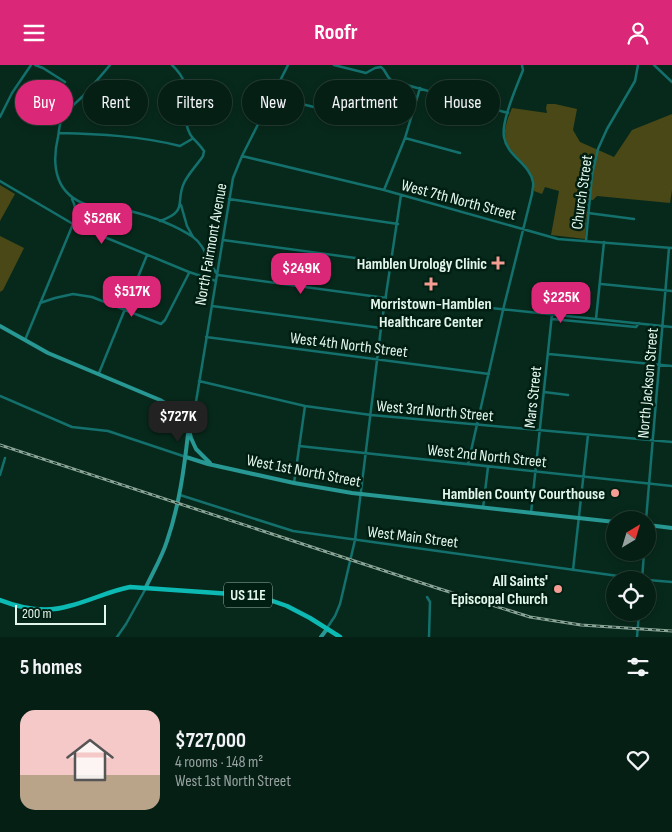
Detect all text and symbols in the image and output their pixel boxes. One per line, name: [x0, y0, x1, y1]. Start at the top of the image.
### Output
icon: menu: [20, 19, 48, 47]
text: Roofr: [314, 19, 358, 46]
icon: person: [624, 19, 652, 47]
chip: Buy: [15, 80, 73, 125]
chip: Rent: [83, 80, 148, 125]
chip: Filters: [158, 80, 232, 125]
chip: New: [242, 80, 304, 125]
chip: Apartment: [314, 80, 416, 125]
chip: House: [426, 80, 500, 125]
street label: Church Street: [568, 154, 597, 231]
street label: West 7th North Street: [399, 176, 518, 225]
street label: North Fairmont Avenue: [191, 182, 232, 307]
pin: $526K: [67, 203, 137, 245]
text: $526K: [83, 209, 121, 228]
pin: $249K: [266, 253, 336, 295]
place label: Hamblen Urology Clinic: [357, 255, 487, 274]
marker: Hamblen Urology Clinic: [491, 256, 505, 270]
text: $249K: [282, 259, 320, 278]
pin: $517K: [97, 275, 167, 318]
marker: Morristown-Hamblen Healthcare Center: [424, 277, 438, 291]
pin: $225K: [526, 281, 596, 324]
text: $517K: [114, 282, 150, 301]
text: $225K: [542, 288, 580, 307]
place label: Morristown-Hamblen Healthcare Center: [370, 295, 492, 332]
street label: North Jackson Street: [634, 327, 663, 439]
street label: West 4th North Street: [289, 329, 409, 362]
street label: Mars Street: [521, 365, 546, 429]
street label: West 3rd North Street: [375, 397, 494, 426]
pin: $727K: [143, 401, 213, 443]
text: $727K: [159, 407, 197, 426]
street label: West 2nd North Street: [426, 441, 548, 472]
street label: West 1st North Street: [245, 451, 363, 492]
place label: Hamblen County Courthouse: [442, 485, 605, 504]
marker: Hamblen County Courthouse: [609, 487, 621, 499]
north arrow: [606, 511, 656, 561]
map controls: [606, 511, 656, 621]
street label: West Main Street: [366, 522, 460, 553]
button: locate: [606, 571, 656, 621]
place label: All Saints' Episcopal Church: [451, 572, 548, 609]
road number: US 11E: [224, 583, 272, 607]
marker: All Saints' Episcopal Church: [552, 583, 564, 595]
scale bar: [15, 602, 106, 625]
text: 200 m: [22, 605, 51, 622]
icon: filters: [624, 653, 652, 681]
text: 5 homes: [20, 655, 82, 680]
text: $727,000: [175, 728, 246, 753]
icon: home: [60, 730, 120, 790]
icon: heart: [624, 746, 652, 774]
text: 4 rooms · 148 m²: [175, 753, 263, 772]
text: West 1st North Street: [175, 772, 291, 791]

